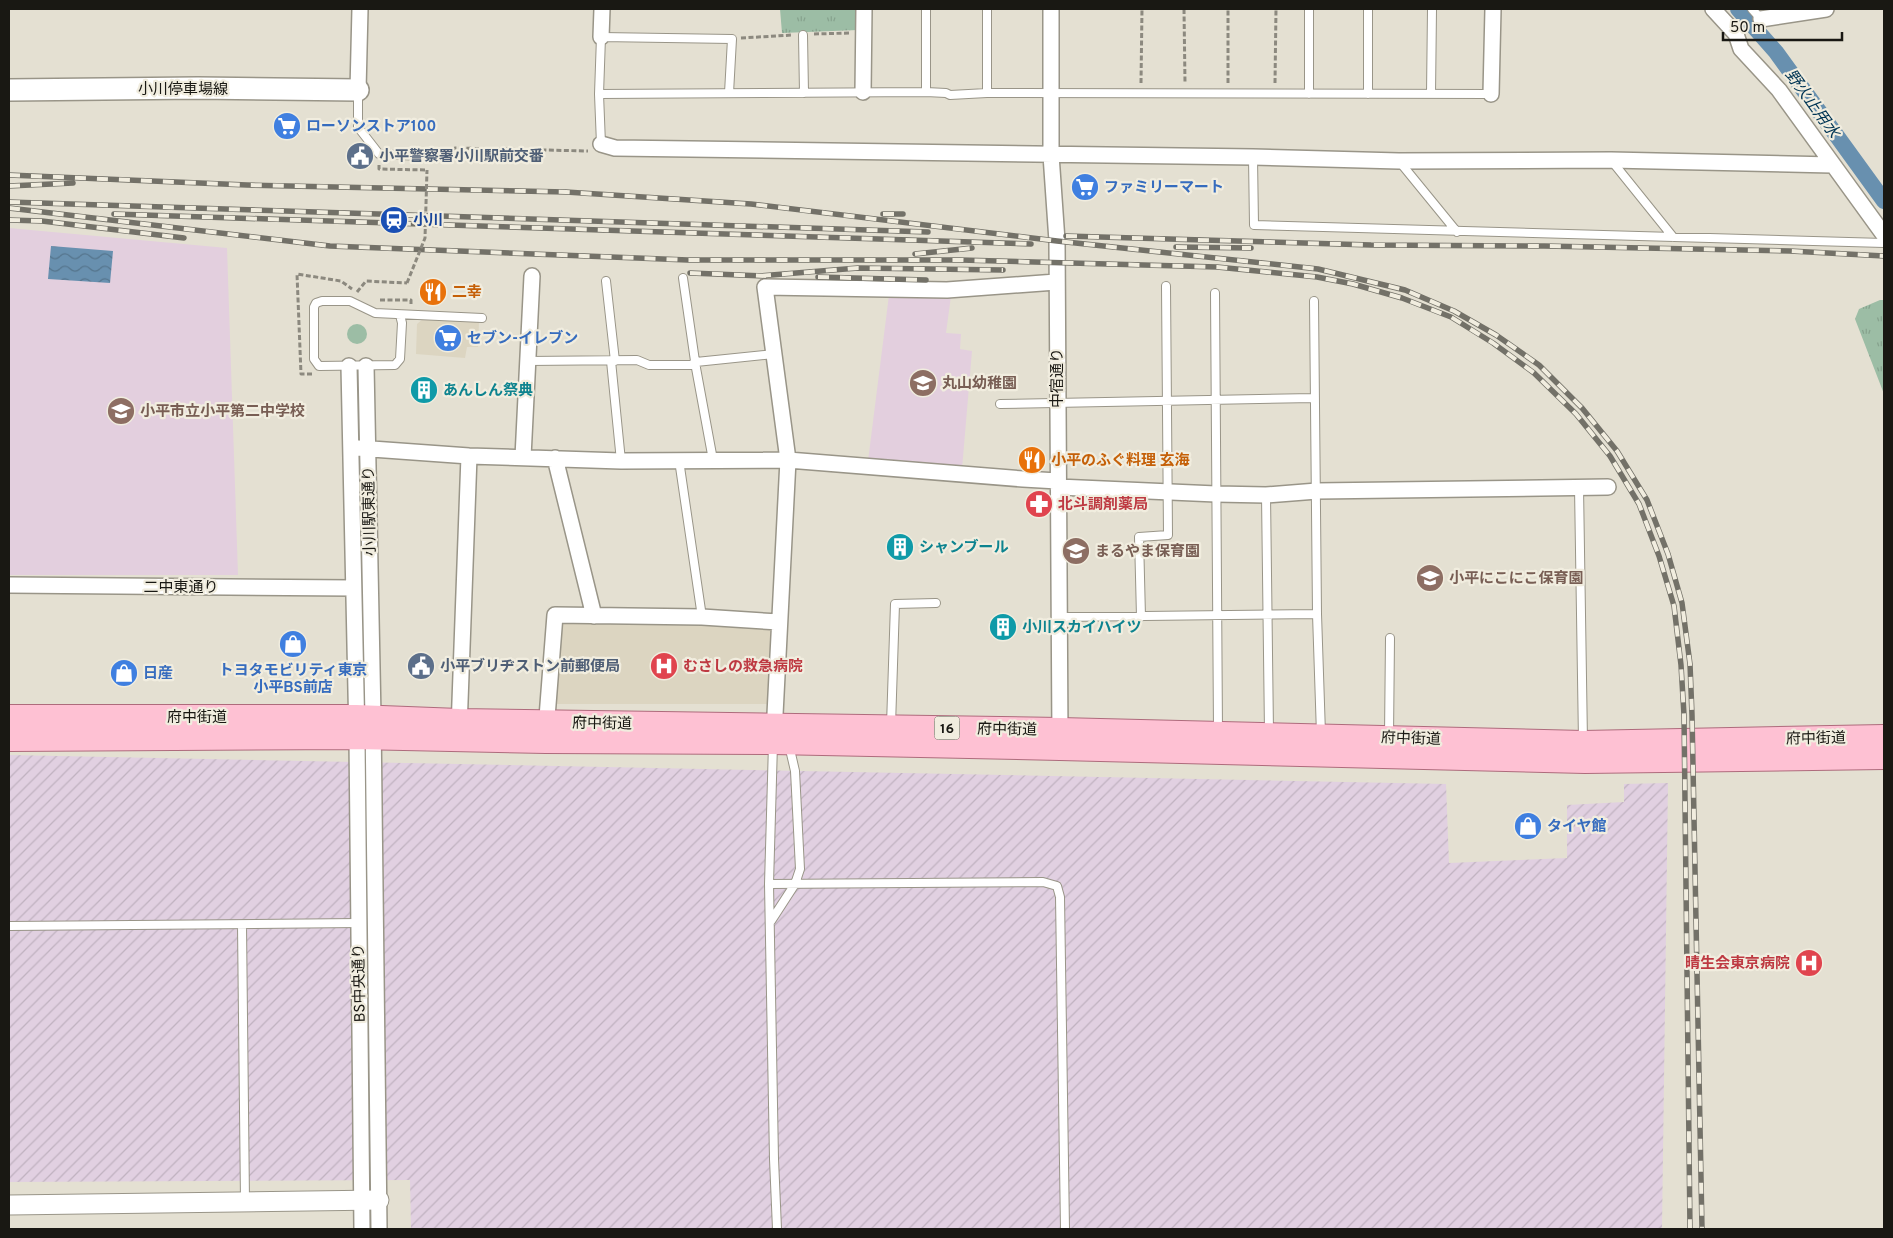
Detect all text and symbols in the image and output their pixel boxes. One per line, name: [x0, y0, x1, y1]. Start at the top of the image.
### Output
scale bar: [1723, 10, 1842, 42]
text: 50 m: [1730, 19, 1765, 38]
water label: 野火止用水: [1780, 66, 1844, 144]
street label: 小川停車場線: [138, 81, 228, 100]
supermarket icon: ローソンストア100: [272, 111, 302, 141]
place label: ローソンストア100: [306, 118, 436, 137]
public building icon: 小平警察署小川駅前交番: [345, 141, 375, 171]
place label: 小平警察署小川駅前交番: [379, 147, 544, 167]
supermarket icon: ファミリーマート: [1070, 172, 1100, 202]
place label: ファミリーマート: [1104, 179, 1224, 198]
station icon: 小川: [379, 205, 409, 235]
place label: 小川: [413, 212, 443, 231]
restaurant icon: 二幸: [418, 277, 448, 307]
place label: 二幸: [452, 284, 482, 303]
supermarket icon: セブン-イレブン: [433, 323, 463, 353]
place label: セブン-イレブン: [467, 329, 578, 349]
street label: 中宿通り: [1049, 348, 1068, 408]
school or university icon: 丸山幼稚園: [908, 368, 938, 398]
building icon: あんしん祭典: [409, 375, 439, 405]
place label: 丸山幼稚園: [942, 375, 1017, 394]
place label: あんしん祭典: [443, 382, 533, 401]
school or university icon: 小平市立小平第二中学校: [106, 396, 136, 426]
place label: 小平市立小平第二中学校: [140, 403, 305, 422]
restaurant icon: 小平のふぐ料理 玄海: [1017, 445, 1047, 475]
place label: 小平のふぐ料理 玄海: [1051, 451, 1190, 471]
street label: 小川駅東通り: [360, 466, 381, 556]
pharmacy icon: 北斗調剤薬局: [1024, 489, 1054, 519]
place label: 北斗調剤薬局: [1058, 496, 1148, 515]
building icon: シャンブール: [885, 532, 915, 562]
school or university icon: まるやま保育園: [1061, 536, 1091, 566]
place label: シャンブール: [919, 538, 1009, 558]
place label: まるやま保育園: [1095, 543, 1200, 562]
school or university icon: 小平にこにこ保育園: [1415, 563, 1445, 593]
place label: 小平にこにこ保育園: [1449, 570, 1583, 589]
street label: 二中東通り: [143, 579, 219, 598]
building icon: 小川スカイハイツ: [988, 612, 1018, 642]
place label: 小川スカイハイツ: [1022, 619, 1141, 638]
shop icon: トヨタモビリティ東京 小平BS前店: [278, 629, 308, 659]
public building icon: 小平ブリヂストン前郵便局: [406, 651, 436, 681]
hospital icon: むさしの救急病院: [649, 651, 679, 681]
place label: 小平ブリヂストン前郵便局: [440, 657, 620, 677]
shop icon: 日産: [109, 658, 139, 688]
place label: むさしの救急病院: [683, 658, 803, 677]
place label: トヨタモビリティ東京 小平BS前店: [218, 662, 368, 698]
place label: 日産: [143, 665, 173, 684]
street label: 府中街道: [167, 709, 227, 728]
street label: 府中街道: [572, 714, 632, 735]
road number: 16: [934, 716, 960, 740]
street label: 府中街道: [977, 720, 1037, 741]
street label: 府中街道: [1381, 729, 1441, 750]
street label: 府中街道: [1786, 729, 1846, 750]
shop icon: タイヤ館: [1513, 811, 1543, 841]
place label: タイヤ館: [1547, 818, 1607, 837]
street label: BS中央通り: [350, 943, 371, 1023]
hospital icon: 晴生会東京病院: [1794, 948, 1824, 978]
place label: 晴生会東京病院: [1685, 955, 1790, 974]

